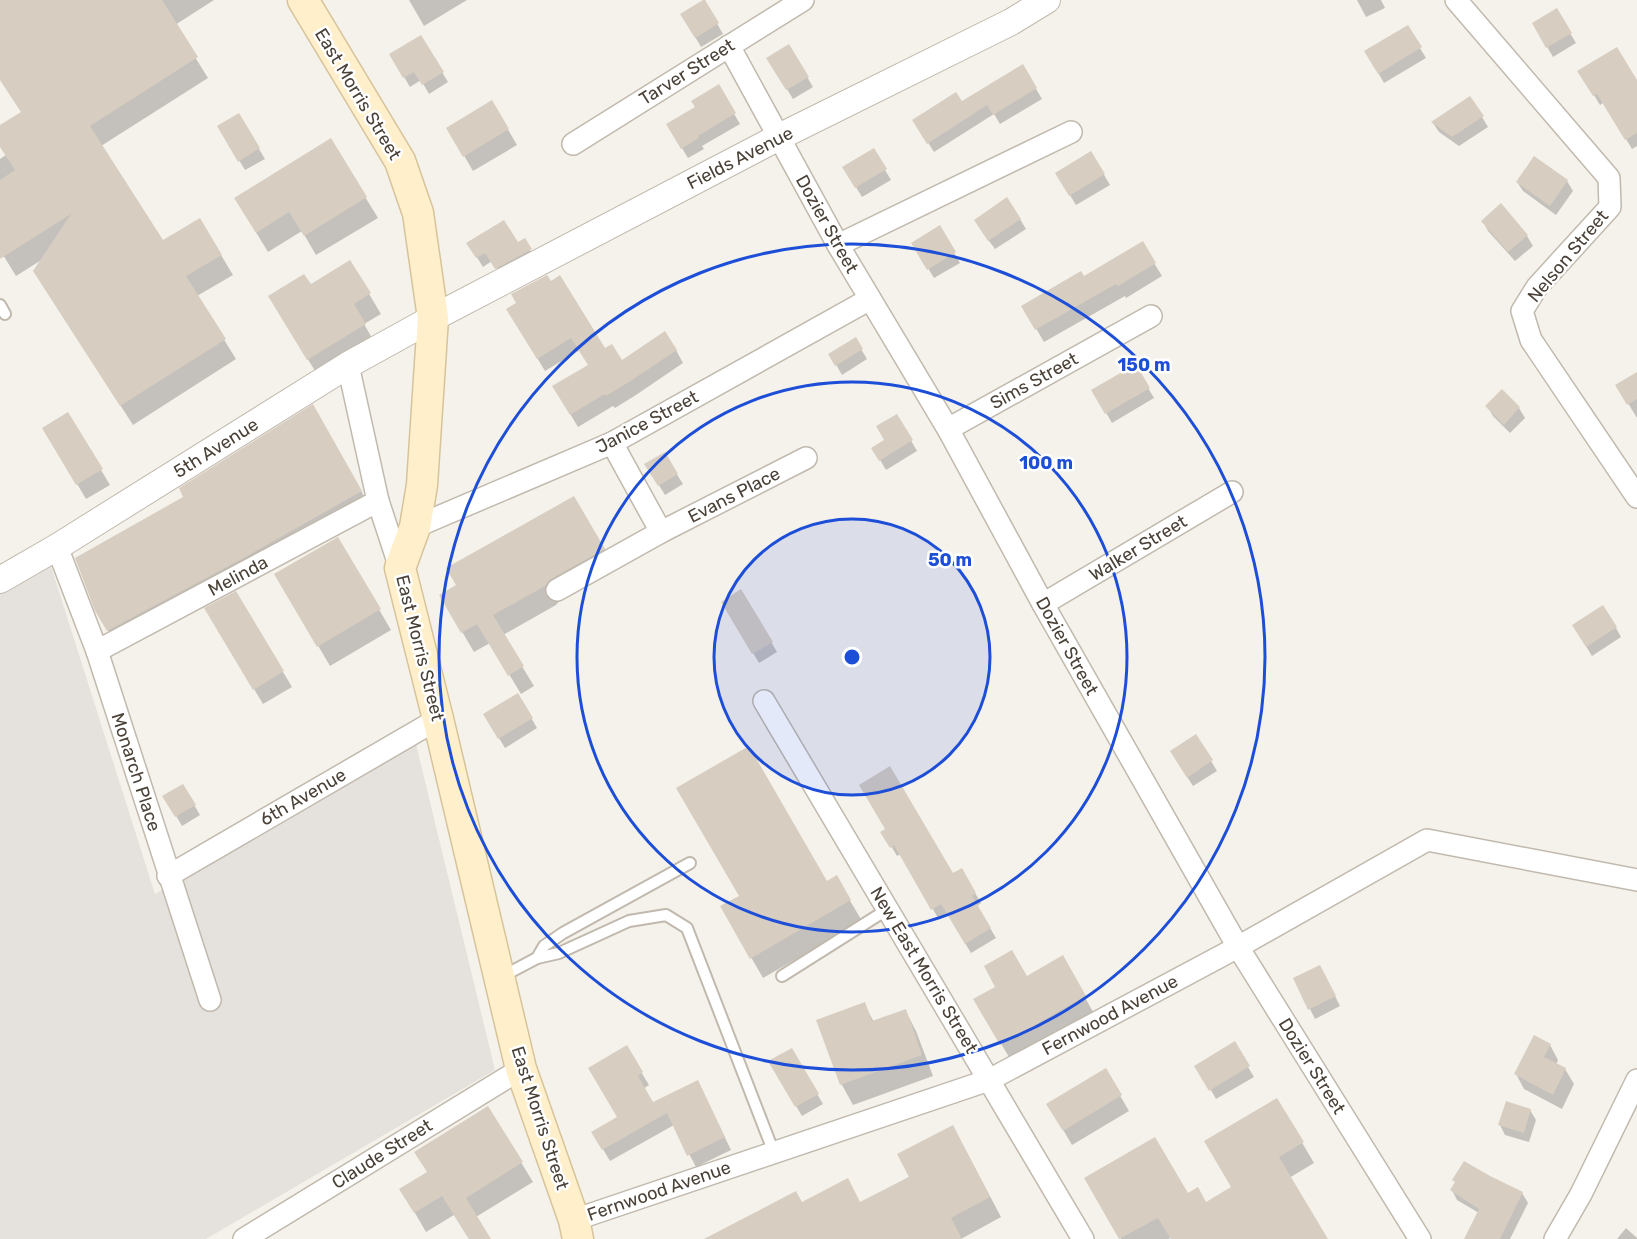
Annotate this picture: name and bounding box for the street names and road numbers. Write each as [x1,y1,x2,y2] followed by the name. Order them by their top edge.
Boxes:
[310,24,406,164] street label: East Morris Street
[635,34,739,110] street label: Tarver Street
[683,122,797,194] street label: Fields Avenue
[791,171,863,277] street label: Dozier Street
[1523,205,1613,307] street label: Nelson Street
[986,348,1082,414] street label: Sims Street
[592,386,702,458] street label: Janice Street
[170,413,262,483] street label: 5th Avenue
[684,462,784,528] street label: Evans Place
[1085,510,1191,586] street label: Walker Street
[204,551,272,601] street label: Melinda
[391,573,449,723] street label: East Morris Street
[1031,593,1103,699] street label: Dozier Street
[106,710,166,834] street label: Monarch Place
[256,764,350,830] street label: 6th Avenue
[866,883,982,1057] street label: New East Morris Street
[1038,970,1182,1060] street label: Fernwood Avenue
[1274,1014,1350,1118] street label: Dozier Street
[506,1043,574,1193] street label: East Morris Street
[328,1114,436,1194] street label: Claude Street
[584,1156,734,1226] street label: Fernwood Avenue

